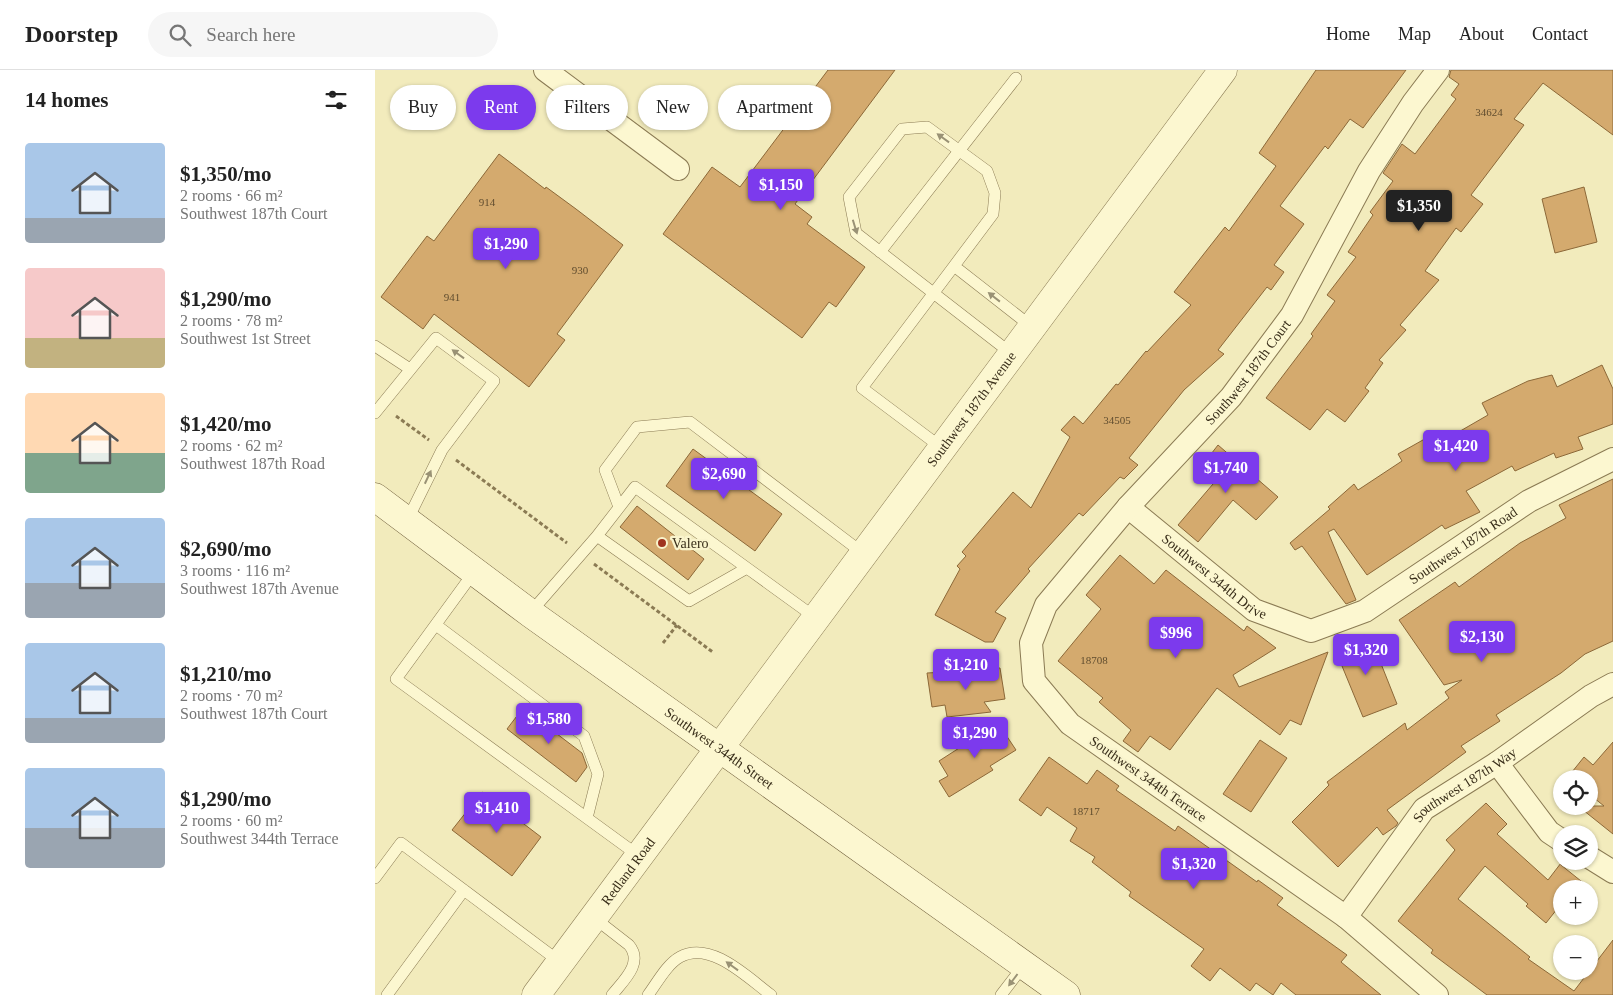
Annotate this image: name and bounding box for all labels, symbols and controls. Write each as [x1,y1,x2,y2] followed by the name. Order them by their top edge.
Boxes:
[148,12,498,57] search box
[25,21,118,47] text: Doorstep
[166,21,194,49] icon: search
[206,24,295,45] text: Search here
[1326,24,1370,44] text: Home
[1398,24,1431,44] text: Map
[1459,24,1504,44] text: About
[1532,24,1588,44] text: Contact
[390,85,456,130] chip: Buy
[466,85,536,130] chip: Rent
[546,85,628,130] chip: Filters
[638,85,708,130] chip: New
[718,85,831,130] chip: Apartment
[322,86,350,114] icon: filters
[25,88,108,112] text: 14 homes
[1475,106,1503,118] house number: 34624
[936,133,950,143] one-way arrow
[180,162,272,186] text: $1,350/mo
[65,163,125,223] icon: home
[740,168,822,211] pin: $1,150
[759,176,803,193] text: $1,150
[180,187,283,204] text: 2 rooms · 66 m²
[1378,190,1460,232] pin: $1,350
[479,196,496,208] house number: 914
[1397,197,1441,214] text: $1,350
[180,205,328,222] text: Southwest 187th Court
[852,220,860,235] one-way arrow
[465,228,547,270] pin: $1,290
[484,235,528,252] text: $1,290
[572,264,589,276] house number: 930
[180,287,272,311] text: $1,290/mo
[65,288,125,348] icon: home
[444,291,460,303] house number: 941
[988,291,1001,302] one-way arrow
[180,312,283,329] text: 2 rooms · 78 m²
[1202,317,1293,427] street label: Southwest 187th Court
[180,330,311,347] text: Southwest 1st Street
[451,349,465,359] one-way arrow
[924,349,1019,469] street label: Southwest 187th Avenue
[180,412,272,436] text: $1,420/mo
[65,413,125,473] icon: home
[1103,414,1131,426] house number: 34505
[1415,430,1497,472] pin: $1,420
[180,437,283,454] text: 2 rooms · 62 m²
[1434,437,1478,454] text: $1,420
[1185,452,1267,494] pin: $1,740
[180,455,325,472] text: Southwest 187th Road
[683,458,765,500] pin: $2,690
[1204,459,1248,476] text: $1,740
[702,465,746,482] text: $2,690
[424,470,432,484] one-way arrow
[1406,504,1520,587] street label: Southwest 187th Road
[1159,531,1269,621] street label: Southwest 344th Drive
[672,536,709,551] place label: Valero
[180,537,272,561] text: $2,690/mo
[656,537,668,549] marker: Valero
[65,538,125,598] icon: home
[180,562,290,579] text: 3 rooms · 116 m²
[180,580,339,597] text: Southwest 187th Avenue
[1146,616,1206,659] pin: $996
[1441,620,1523,663] pin: $2,130
[1160,624,1192,641] text: $996
[1460,628,1504,645] text: $2,130
[1325,634,1407,676] pin: $1,320
[1344,641,1388,658] text: $1,320
[925,648,1007,691] pin: $1,210
[1080,654,1108,666] house number: 18708
[944,656,988,673] text: $1,210
[180,662,272,686] text: $1,210/mo
[65,663,125,723] icon: home
[180,687,283,704] text: 2 rooms · 70 m²
[508,702,590,745] pin: $1,580
[662,704,777,792] street label: Southwest 344th Street
[180,705,328,722] text: Southwest 187th Court
[527,710,571,727] text: $1,580
[934,716,1016,759] pin: $1,290
[953,724,997,741] text: $1,290
[1087,733,1209,825] street label: Southwest 344th Terrace
[1409,744,1519,825] street label: Southwest 187th Way
[1553,770,1598,980] map controls
[1553,770,1598,815] button: locate
[180,787,272,811] text: $1,290/mo
[65,788,125,848] icon: home
[456,792,538,834] pin: $1,410
[475,799,519,816] text: $1,410
[1072,805,1100,817] house number: 18717
[180,812,283,829] text: 2 rooms · 60 m²
[1553,825,1598,870] button: layers
[180,830,339,847] text: Southwest 344th Terrace
[598,835,658,908] street label: Redland Road
[1153,848,1235,890] pin: $1,320
[1172,855,1216,872] text: $1,320
[1553,880,1598,925] button: +
[1553,935,1598,980] button: −
[725,961,739,971] one-way arrow
[1007,973,1018,986] one-way arrow

